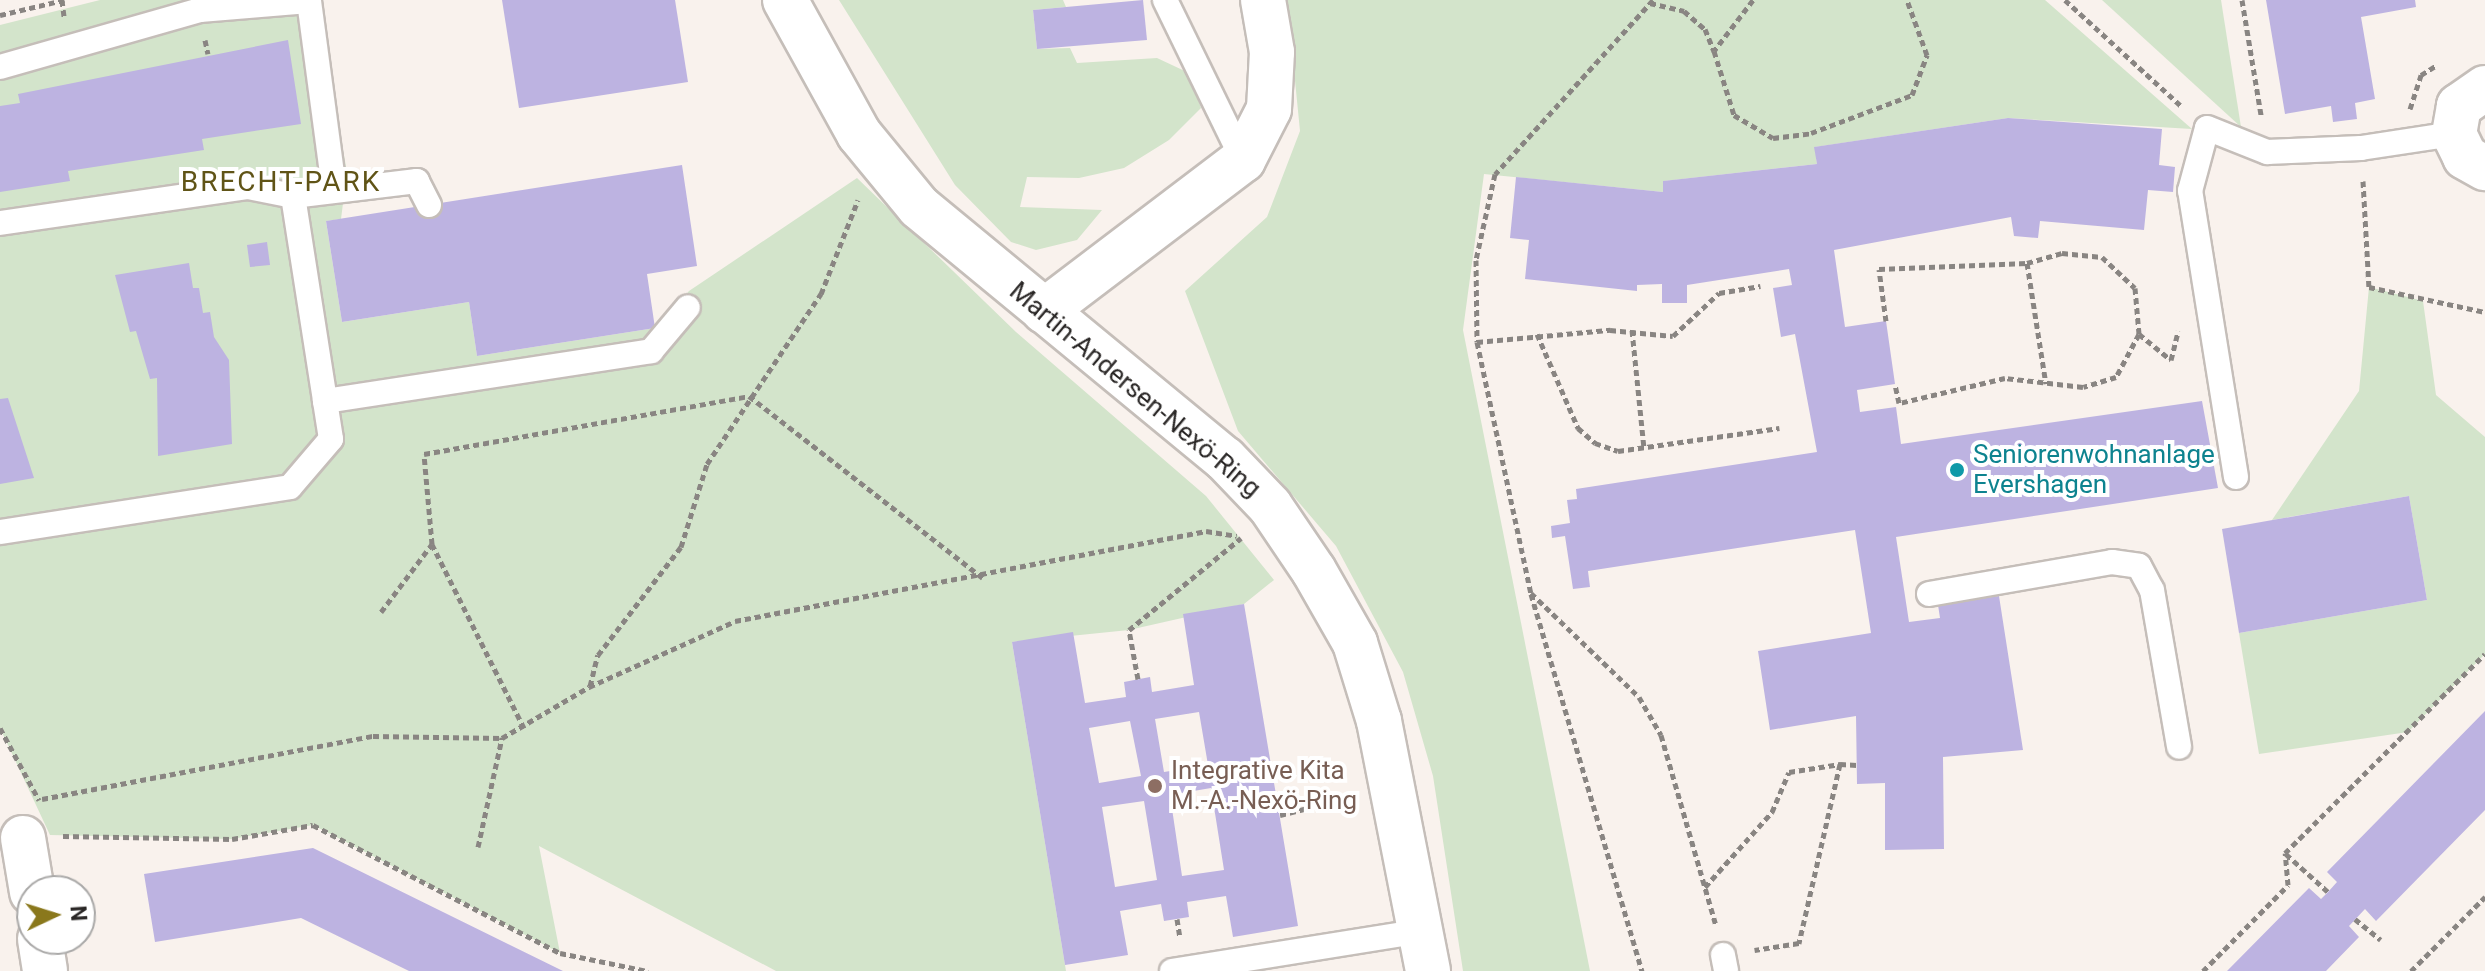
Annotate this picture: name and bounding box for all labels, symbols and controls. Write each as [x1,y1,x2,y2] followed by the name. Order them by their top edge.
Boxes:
[181,165,381,199] district label: BRECHT-PARK
[1003,276,1267,504] street label: Martin-Andersen-Nexö-Ring
[1973,439,2215,500] place label: Seniorenwohnanlage Evershagen
[1948,461,1966,479] marker: Seniorenwohnanlage Evershagen
[1171,755,1357,816] place label: Integrative Kita M.-A.-Nexö-Ring
[1146,777,1164,795] marker: Integrative Kita M.-A.-Nexö-Ring
[16,875,96,955] north arrow
[65,905,91,922] text: N

